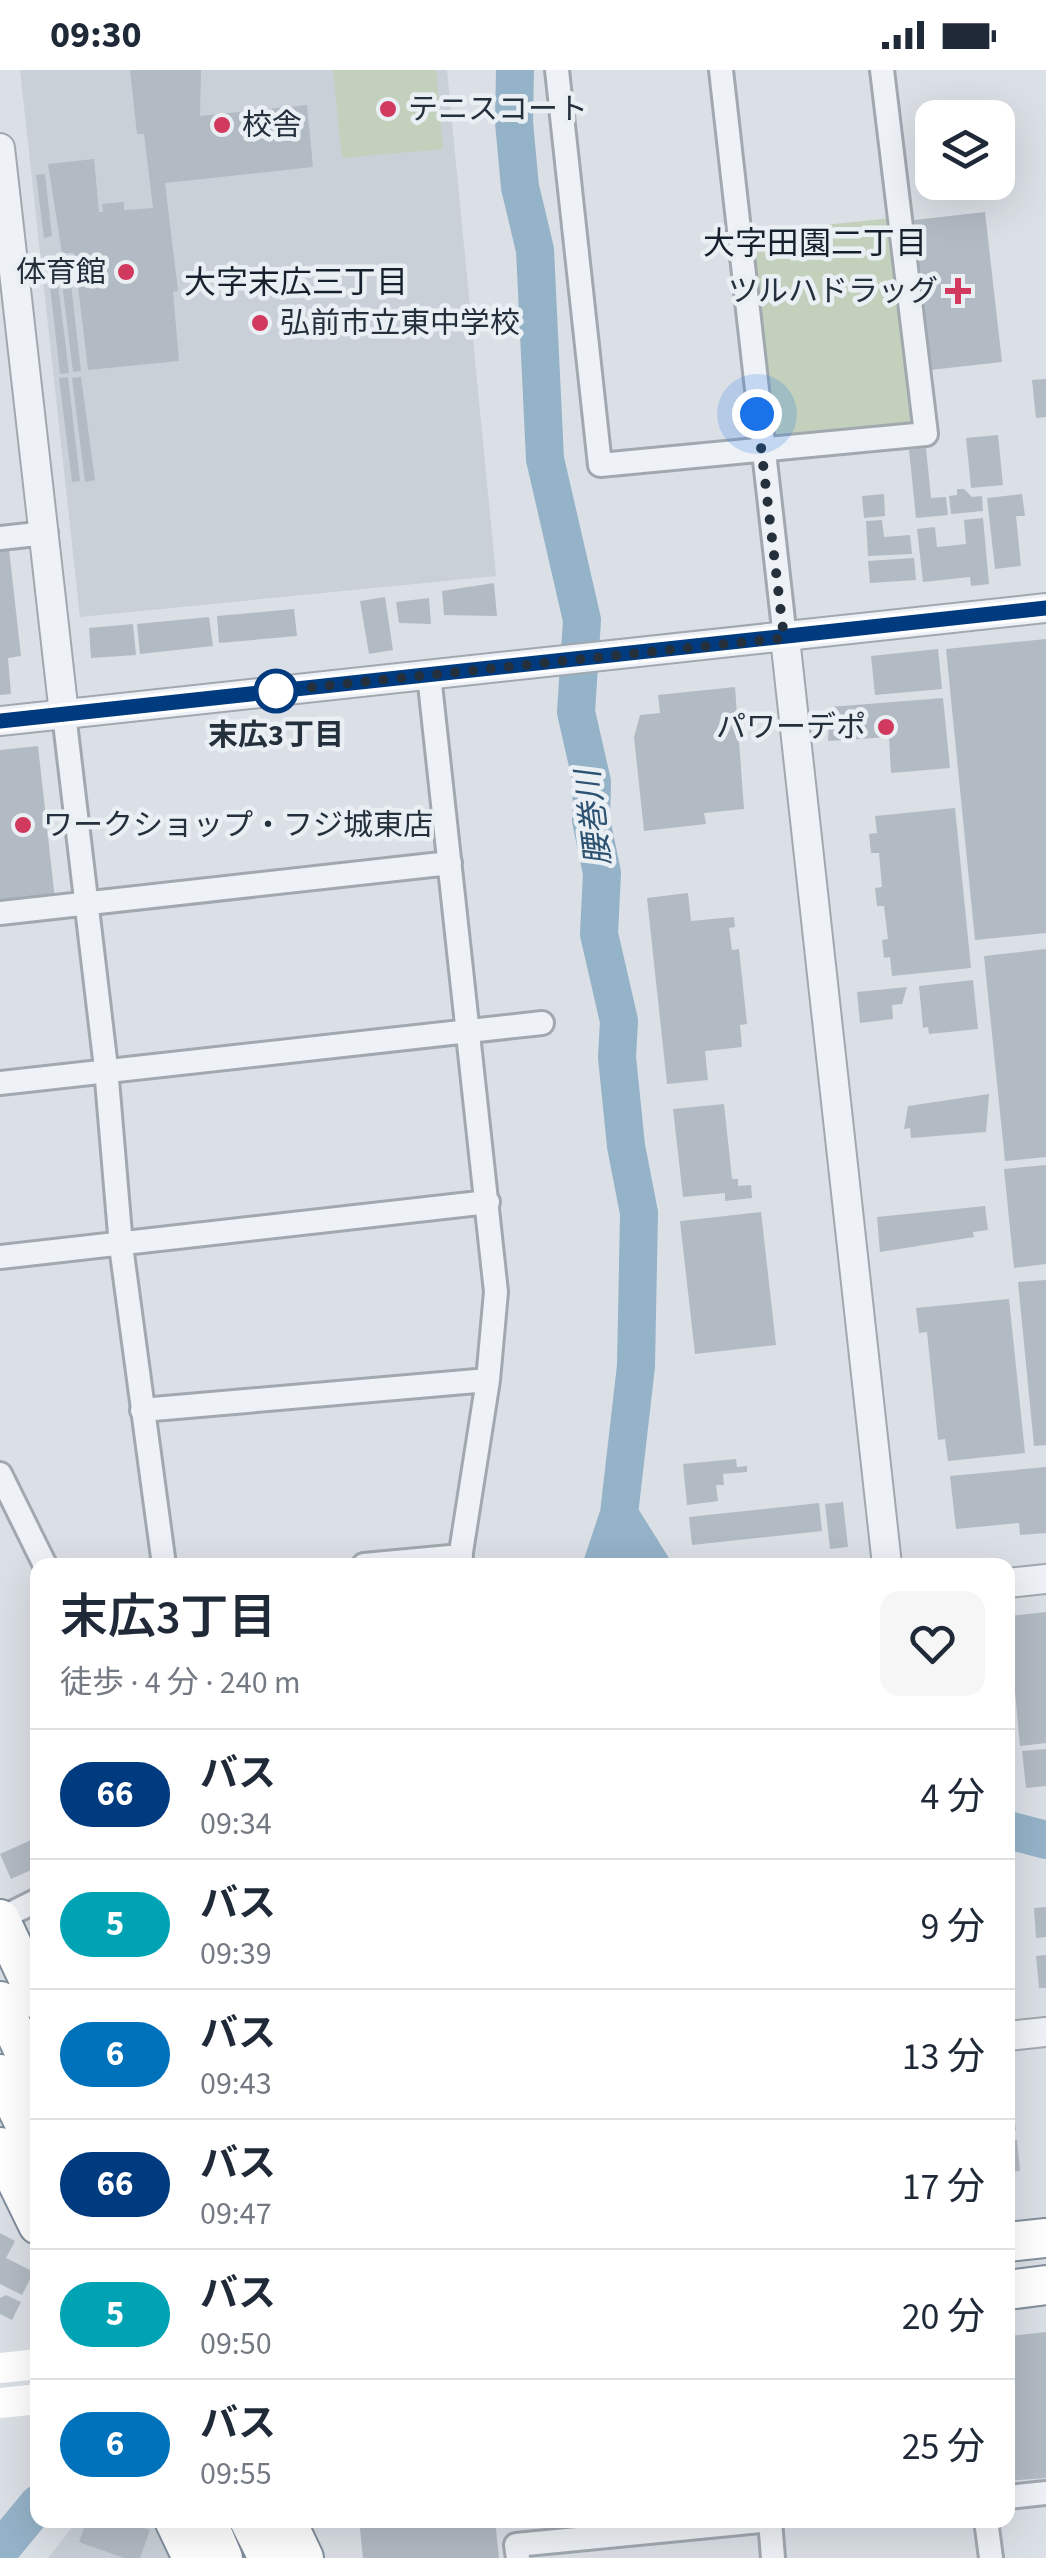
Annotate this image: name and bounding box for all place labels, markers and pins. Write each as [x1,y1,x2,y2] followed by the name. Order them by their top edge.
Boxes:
[408,88,588,131] place label: テニスコート
[377,98,399,120] marker: テニスコート
[242,104,302,147] place label: 校舎
[211,114,233,136] marker: 校舎
[16,251,106,294] place label: 体育館
[115,261,137,283] marker: 体育館
[728,270,938,313] place label: ツルハドラッグ
[947,280,969,302] marker: ツルハドラッグ
[280,302,520,345] place label: 弘前市立東中学校
[249,312,271,334] marker: 弘前市立東中学校
[255,670,297,712] marker: 末広3丁目
[716,706,866,749] place label: パワーデポ
[208,714,344,757] place label: 末広3丁目
[875,716,897,738] marker: パワーデポ
[43,804,433,847] place label: ワークショップ・フジ城東店
[12,814,34,836] marker: ワークショップ・フジ城東店

